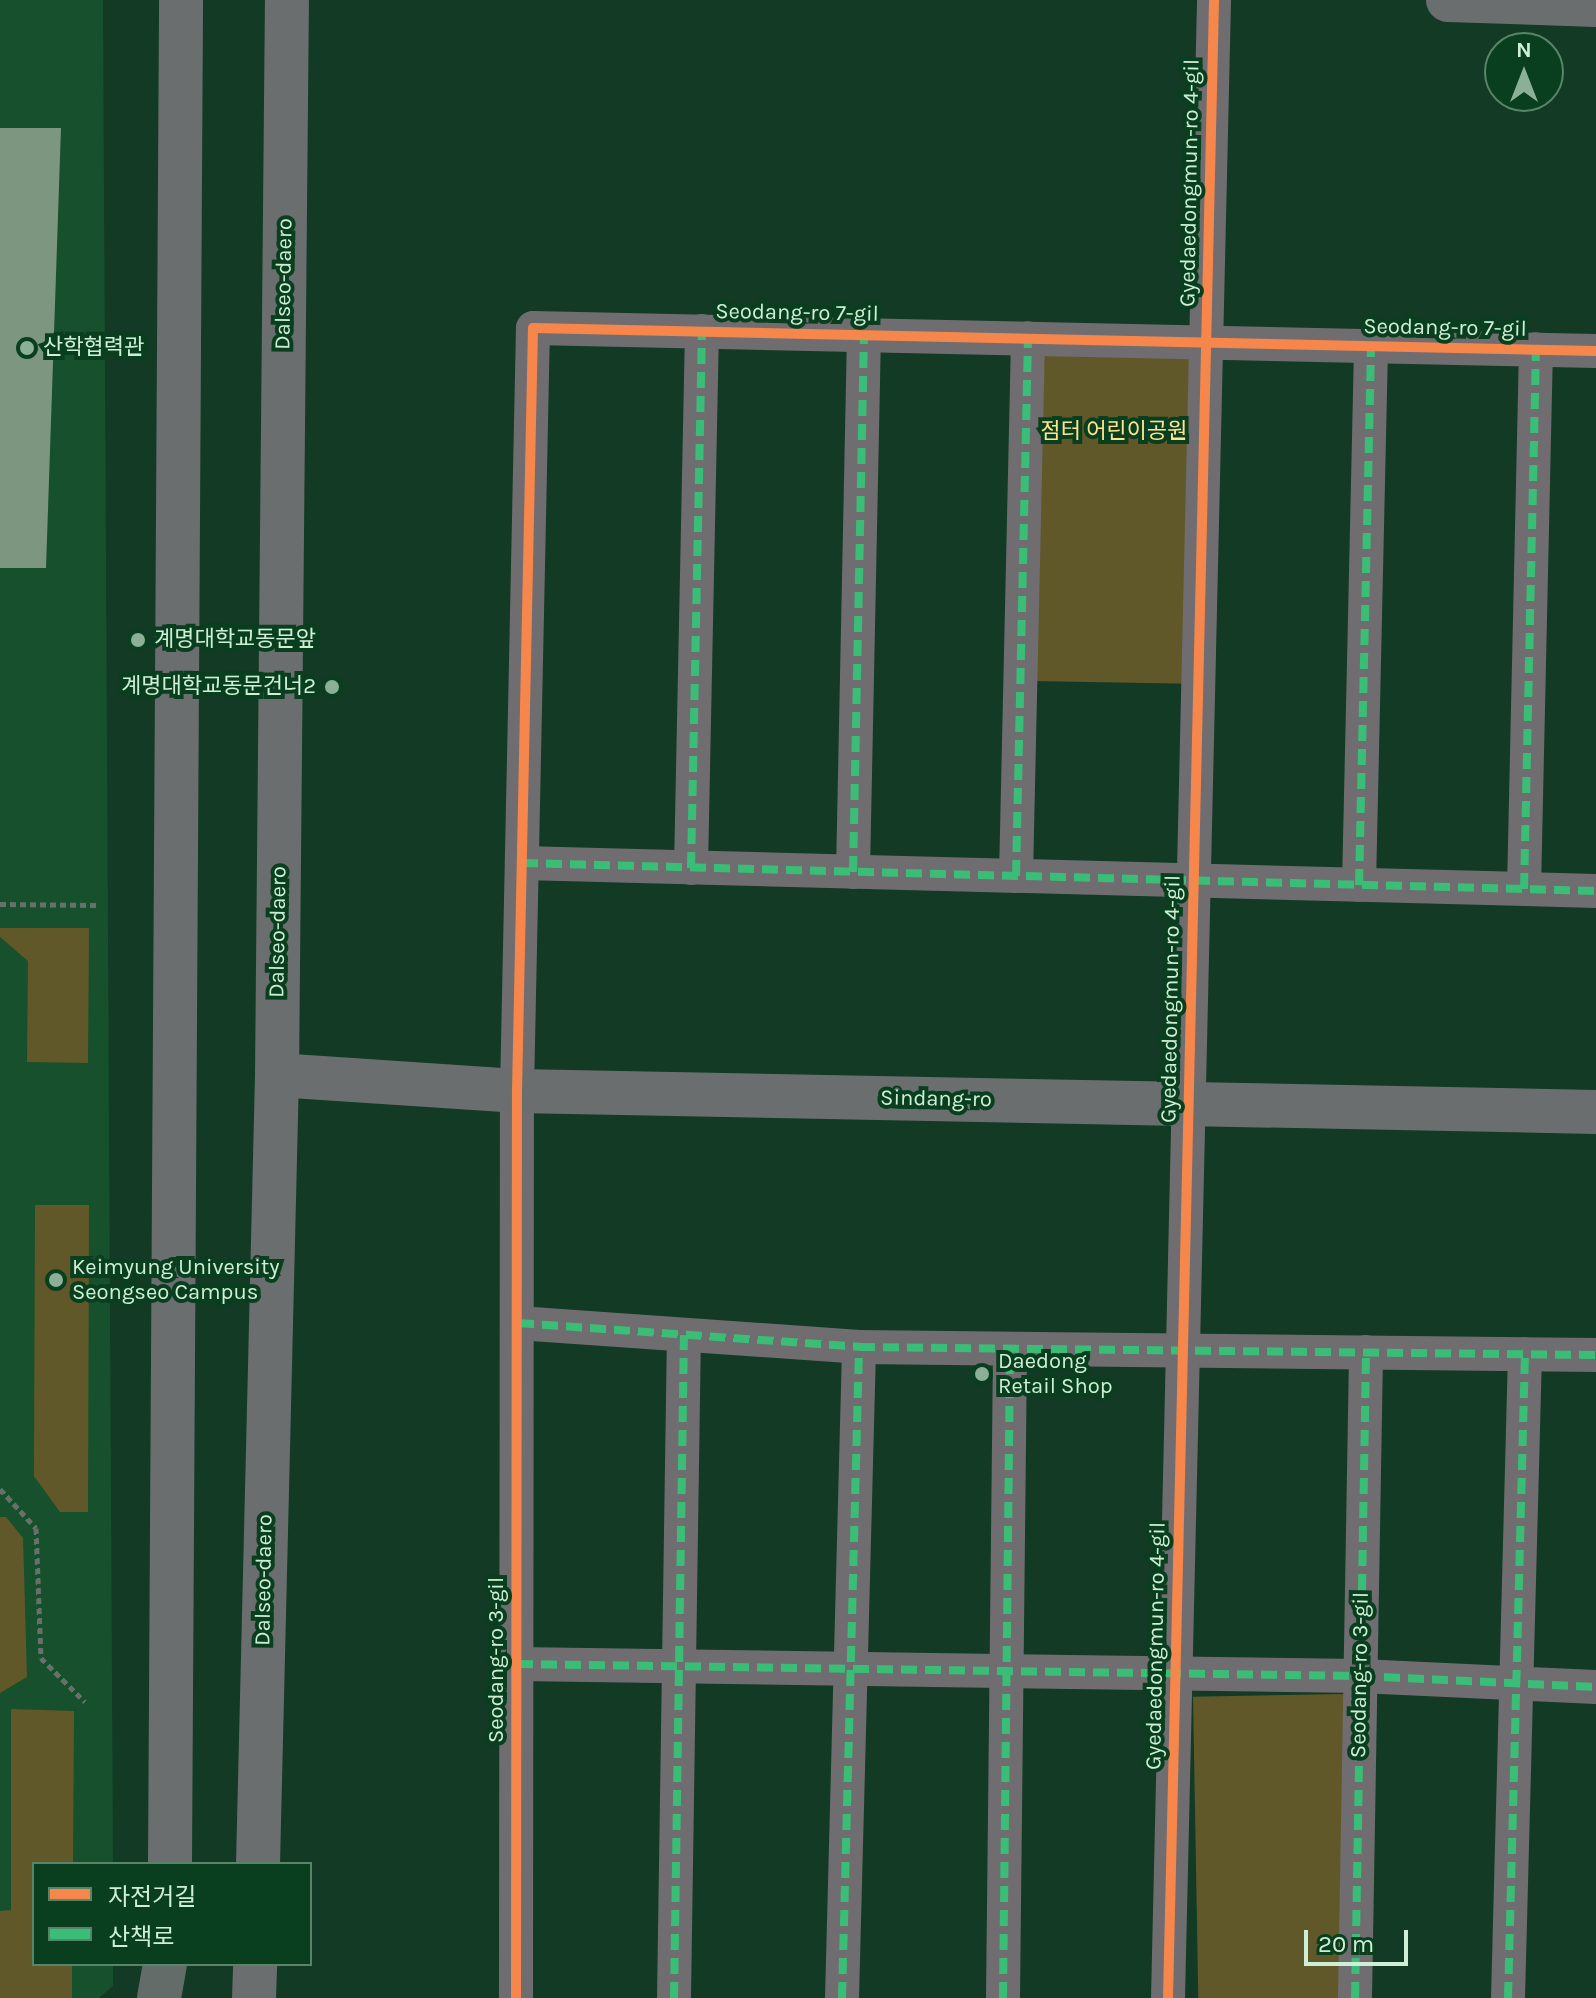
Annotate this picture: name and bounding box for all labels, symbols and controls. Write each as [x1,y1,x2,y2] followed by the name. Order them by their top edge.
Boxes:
[1484,32,1564,112] north arrow
[1516,37,1532,63] text: N
[1175,59,1205,307] street label: Gyedaedongmun-ro 4-gil
[270,218,298,350] street label: Dalseo-daero
[715,298,879,328] street label: Seodang-ro 7-gil
[1363,313,1527,343] street label: Seodang-ro 7-gil
[43,335,144,361] place label: 산학협력관
[18,339,36,357] marker: 산학협력관
[1041,419,1187,445] park label: 점터 어린이공원
[154,627,316,653] place label: 계명대학교동문앞
[129,631,147,649] marker: 계명대학교동문앞
[121,674,316,700] place label: 계명대학교동문건너2
[323,678,341,696] marker: 계명대학교동문건너2
[264,866,292,998] street label: Dalseo-daero
[1156,875,1186,1123] street label: Gyedaedongmun-ro 4-gil
[880,1085,992,1113] street label: Sindang-ro
[72,1254,279,1306] place label: Keimyung University Seongseo Campus
[47,1271,65,1289] marker: Keimyung University Seongseo Campus
[998,1348,1113,1400] place label: Daedong Retail Shop
[973,1365,991,1383] marker: Daedong Retail Shop
[250,1514,278,1646] street label: Dalseo-daero
[1141,1522,1171,1770] street label: Gyedaedongmun-ro 4-gil
[484,1577,510,1743] street label: Seodang-ro 3-gil
[1345,1592,1375,1758] street label: Seodang-ro 3-gil
[32,1862,312,1966] legend
[108,1883,196,1911] text: 자전거길
[1308,1914,1412,1964] scale bar
[108,1923,174,1951] text: 산책로
[1318,1930,1374,1958] text: 20 m

